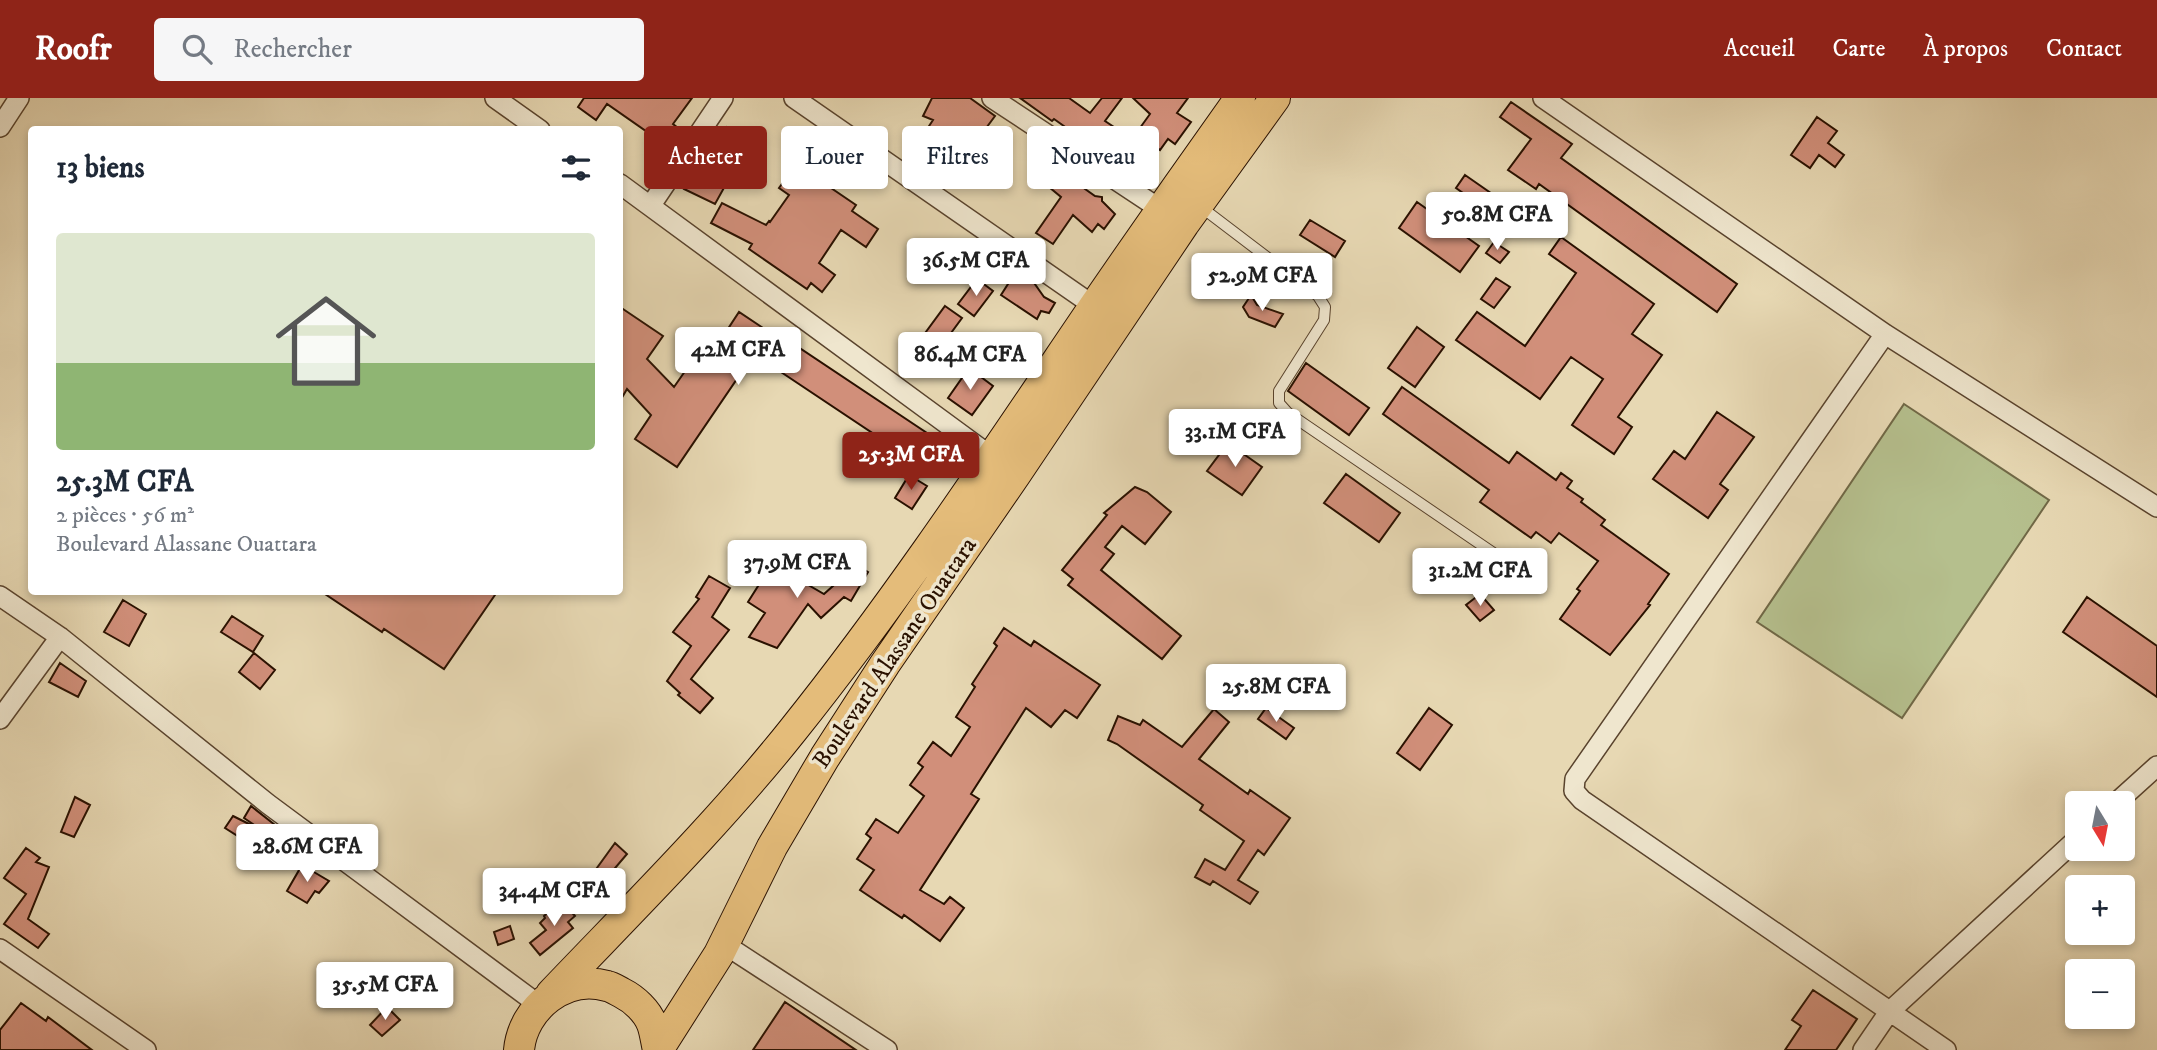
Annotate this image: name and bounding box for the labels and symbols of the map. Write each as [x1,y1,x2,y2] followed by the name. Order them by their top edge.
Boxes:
[1417,192,1577,252] pin: 50.8M CFA
[896,238,1056,298] pin: 36.5M CFA
[1182,254,1342,313] pin: 52.9M CFA
[673,328,803,387] pin: 42M CFA
[890,332,1050,392] pin: 86.4M CFA
[1155,410,1315,469] pin: 33.1M CFA
[831,432,991,492] pin: 25.3M CFA
[806,531,984,774] street label: Boulevard Alassane Ouattara
[717,540,877,600] pin: 37.9M CFA
[1400,548,1560,608] pin: 31.2M CFA
[1196,664,1356,724] pin: 25.8M CFA
[2065,791,2135,861] north arrow
[227,824,387,884] pin: 28.6M CFA
[474,868,634,928] pin: 34.4M CFA
[305,962,465,1022] pin: 35.5M CFA

